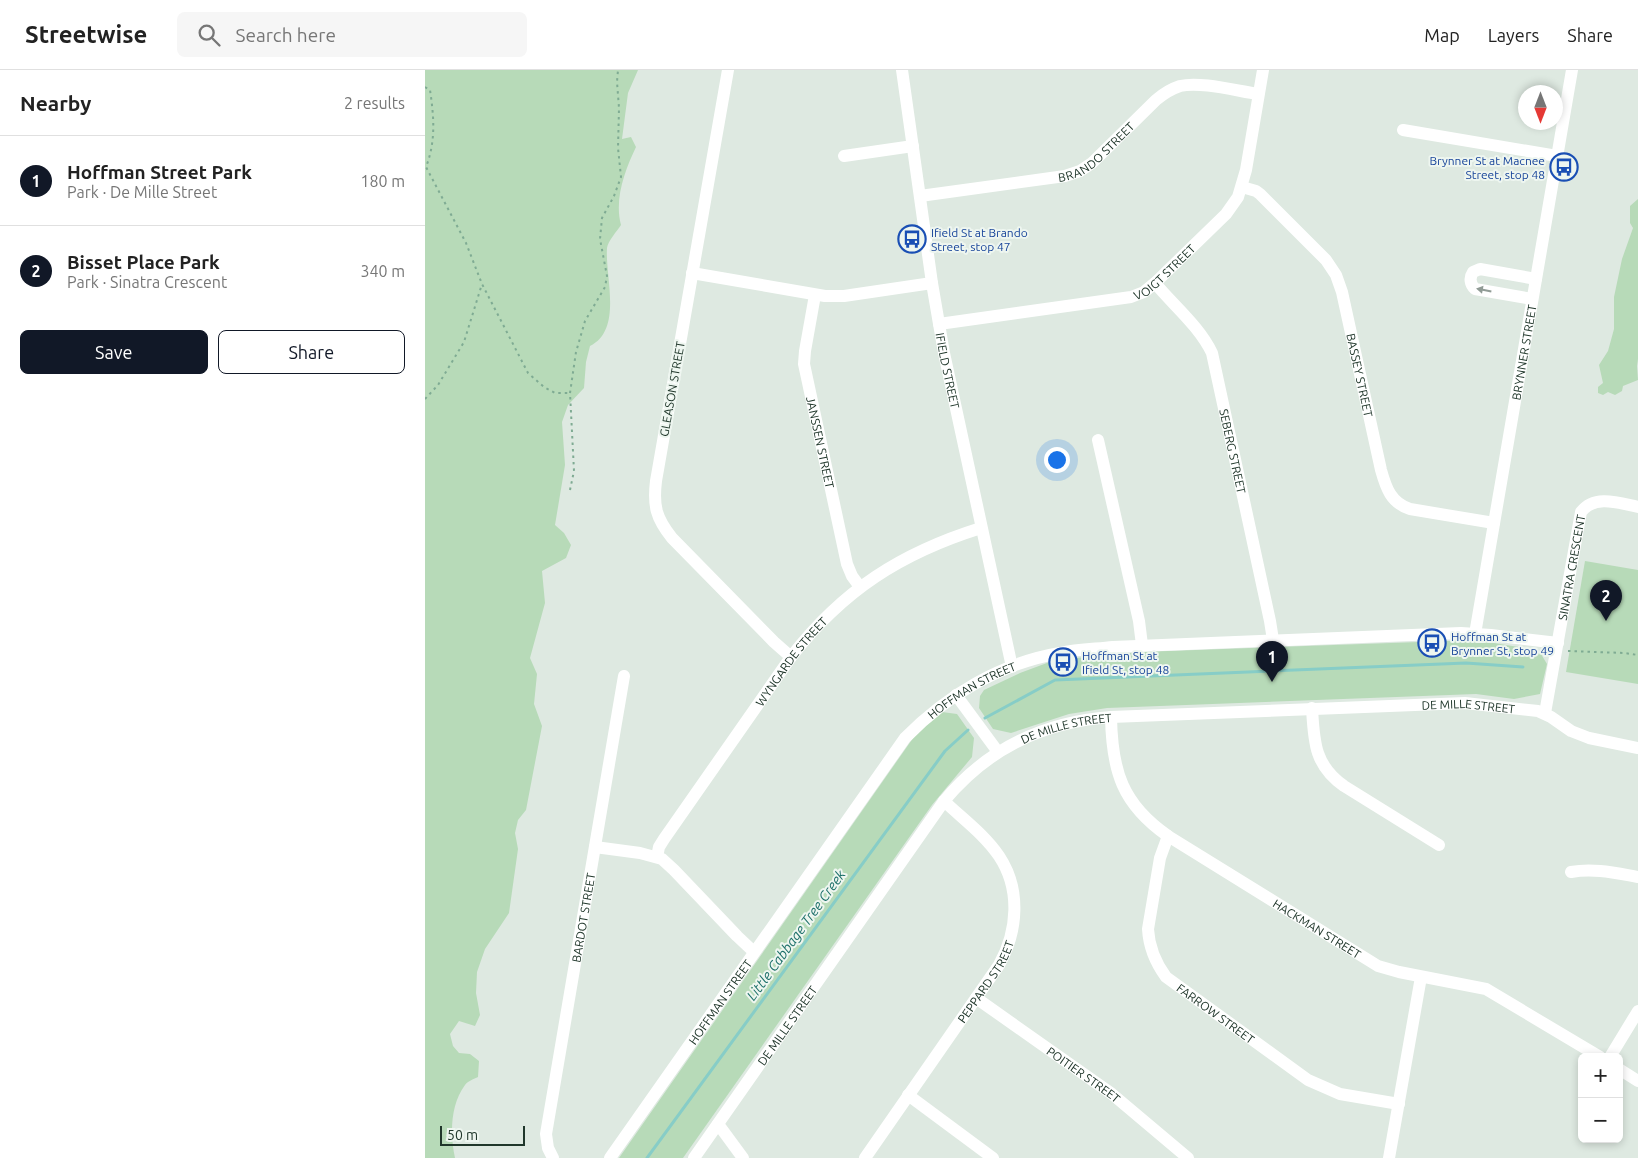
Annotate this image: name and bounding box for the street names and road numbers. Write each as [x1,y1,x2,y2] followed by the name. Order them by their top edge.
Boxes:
[1057,119,1137,183] street label: BRANDO STREET
[1132,241,1198,302] street label: VOIGT STREET
[1509,303,1538,401] street label: BRYNNER STREET
[934,331,962,410] street label: IFIELD STREET
[1345,332,1376,418] street label: BASSEY STREET
[657,340,687,438] street label: GLEASON STREET
[805,395,837,490] street label: JANSSEN STREET
[1218,408,1249,495] street label: SEBERG STREET
[1555,513,1587,621] street label: SINATRA CRESCENT
[753,614,829,708] street label: WYNGARDE STREET
[925,659,1018,721] street label: HOFFMAN STREET
[1421,696,1516,715] street label: DE MILLE STREET
[1018,710,1112,746] street label: DE MILLE STREET
[569,871,597,963] street label: BARDOT STREET
[1271,896,1364,961] street label: HACKMAN STREET
[955,938,1016,1025] street label: PEPPARD STREET
[686,957,754,1047] street label: HOFFMAN STREET
[1175,981,1257,1046] street label: FARROW STREET
[755,983,819,1067] street label: DE MILLE STREET
[1045,1044,1123,1105] street label: POITIER STREET

